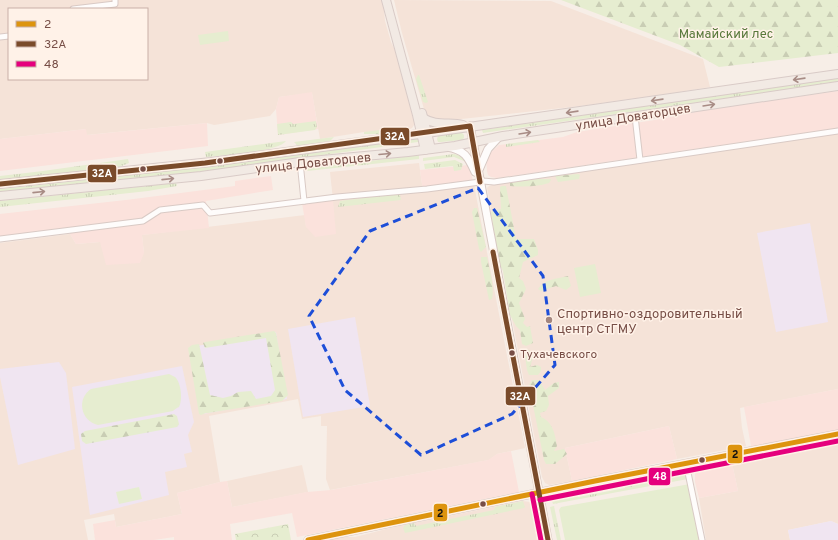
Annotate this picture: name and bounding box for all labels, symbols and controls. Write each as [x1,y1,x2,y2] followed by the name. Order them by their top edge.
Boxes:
[8,8,148,80] legend
[44,17,51,33] text: 2
[679,27,773,43] park label: Мамайский лес
[44,37,66,53] text: 32A
[44,57,59,73] text: 48
[793,75,806,83] one-way arrow
[651,96,664,104] one-way arrow
[575,101,692,135] street label: улица Доваторцев
[702,101,715,109] one-way arrow
[566,108,579,116] one-way arrow
[380,127,410,146] line badge: 32A
[518,129,531,137] one-way arrow
[385,130,406,144] text: 32A
[255,150,372,178] street label: улица Доваторцев
[378,151,391,158] one-way arrow
[215,156,225,166] unlabelled marker
[87,164,117,183] line badge: 32A
[138,164,148,174] unlabelled marker
[92,167,113,181] text: 32A
[161,176,174,183] one-way arrow
[32,189,45,196] one-way arrow
[557,307,743,338] place label: Спортивно-оздоровительный центр СтГМУ
[544,315,554,325] marker: Спортивно-оздоровительный центр СтГМУ
[520,347,597,363] place label: Тухачевского
[507,348,517,358] marker: Тухачевского
[505,386,536,406] line badge: 32A
[510,390,531,404] text: 32A
[727,444,743,464] line badge: 2
[732,448,738,462] text: 2
[697,455,707,465] unlabelled marker
[648,467,671,486] line badge: 48
[653,470,667,484] text: 48
[478,499,488,509] unlabelled marker
[433,503,448,522] line badge: 2
[437,507,443,521] text: 2

